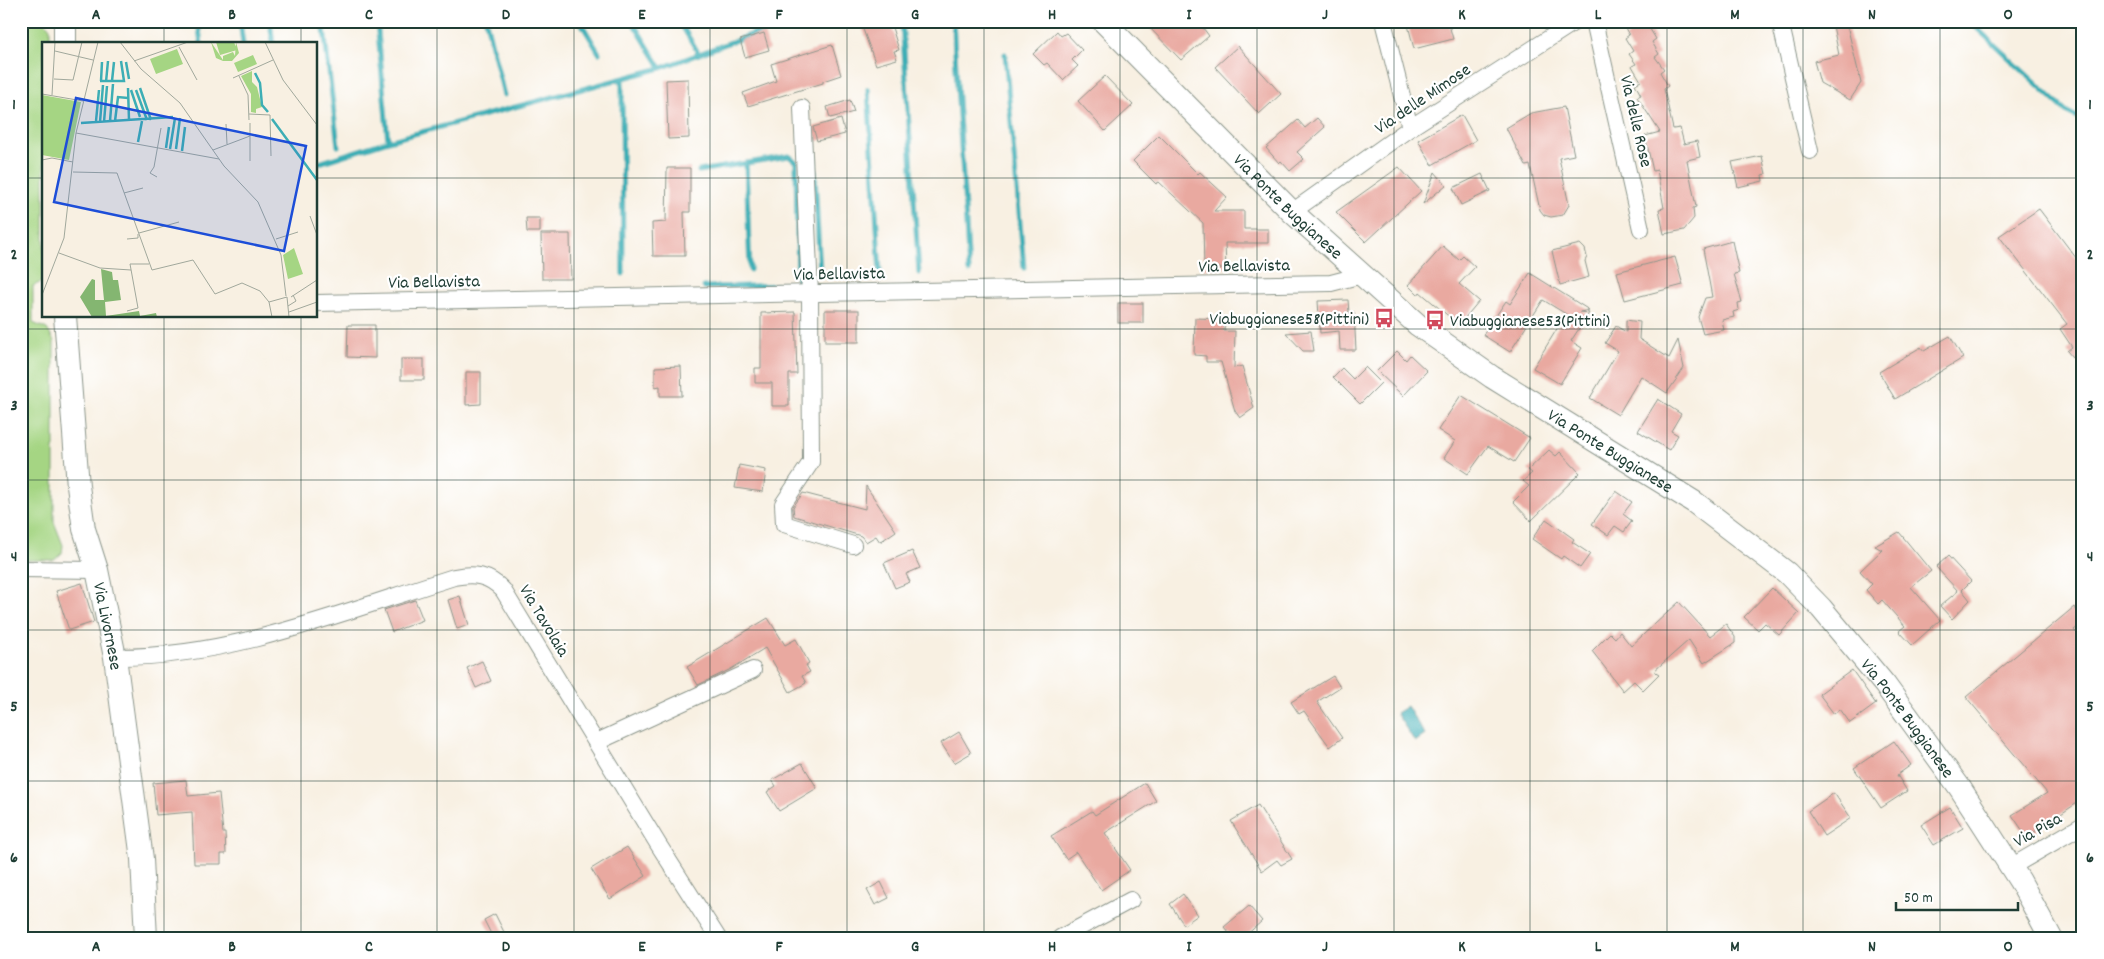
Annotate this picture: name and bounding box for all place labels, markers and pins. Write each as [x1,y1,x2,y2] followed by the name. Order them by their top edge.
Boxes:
[1373,307,1395,329] bus stop icon: Viabuggianese58(Pittini)
[1210,308,1369,333] place label: Viabuggianese58(Pittini)
[1424,309,1446,331] bus stop icon: Viabuggianese53(Pittini)
[1450,310,1610,335] place label: Viabuggianese53(Pittini)

